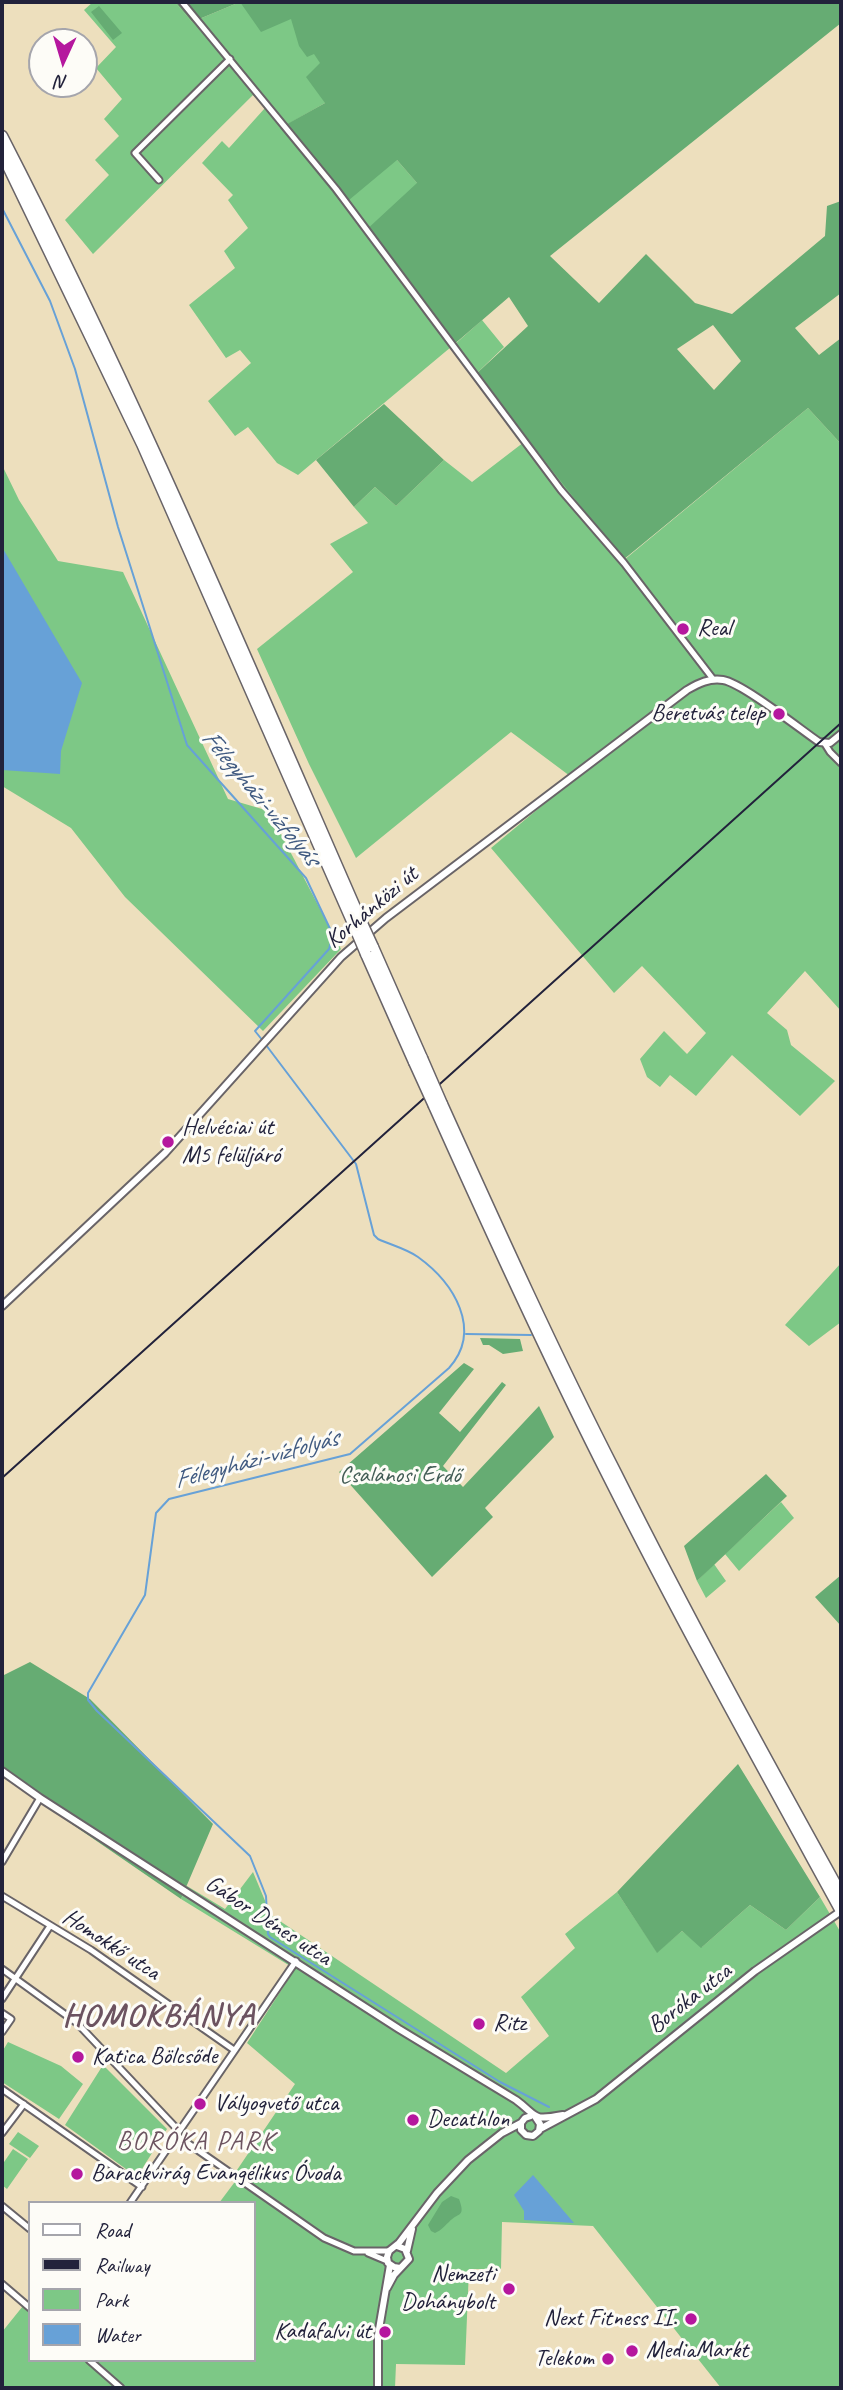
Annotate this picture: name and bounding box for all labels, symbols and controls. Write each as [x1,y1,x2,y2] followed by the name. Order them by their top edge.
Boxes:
[28,28,98,98] north arrow
[55,70,68,94] text: N
[697,615,731,643] place label: Real
[675,621,691,637] marker: Real
[651,700,765,728] place label: Beretvás telep
[771,706,787,722] marker: Beretvás telep
[194,724,326,872] water label: Félegyházi-vízfolyás
[320,861,424,955] street label: Korhánközi út
[182,1114,280,1170] place label: Helvéciai út M5 felüljáró
[160,1134,176,1150] marker: Helvéciai út M5 felüljáró
[171,1423,341,1497] water label: Félegyházi-vízfolyás
[339,1462,461,1490] park label: Csalánosi Erdő
[199,1870,337,1972] street label: Gábor Dénes utca
[57,1903,165,1987] street label: Homokkő utca
[643,1957,737,2041] street label: Boróka utca
[64,1998,254,2036] district label: HOMOKBÁNYA
[493,2010,526,2038] place label: Ritz
[471,2016,487,2032] marker: Ritz
[92,2043,217,2071] place label: Katica Bölcsőde
[70,2049,86,2065] marker: Katica Bölcsőde
[214,2090,338,2118] place label: Vályogvető utca
[192,2096,208,2112] marker: Vályogvető utca
[427,2106,509,2134] place label: Decathlon
[405,2112,421,2128] marker: Decathlon
[119,2126,273,2158] district label: BORÓKA PARK
[91,2160,341,2188] place label: Barackvirág Evangélikus Óvoda
[69,2166,85,2182] marker: Barackvirág Evangélikus Óvoda
[28,2201,256,2362] legend
[95,2217,130,2243] text: Road
[95,2252,149,2278] text: Railway
[401,2261,495,2317] place label: Nemzeti Dohánybolt
[501,2281,517,2297] marker: Nemzeti Dohánybolt
[95,2287,128,2313] text: Park
[544,2305,677,2333] place label: Next Fitness II.
[683,2311,699,2327] marker: Next Fitness II.
[274,2318,371,2346] place label: Kadafalvi út
[95,2322,141,2348] text: Water
[377,2324,393,2340] marker: Kadafalvi út
[646,2337,748,2365] place label: MediaMarkt
[624,2343,640,2359] marker: MediaMarkt
[535,2345,594,2373] place label: Telekom
[600,2351,616,2367] marker: Telekom

